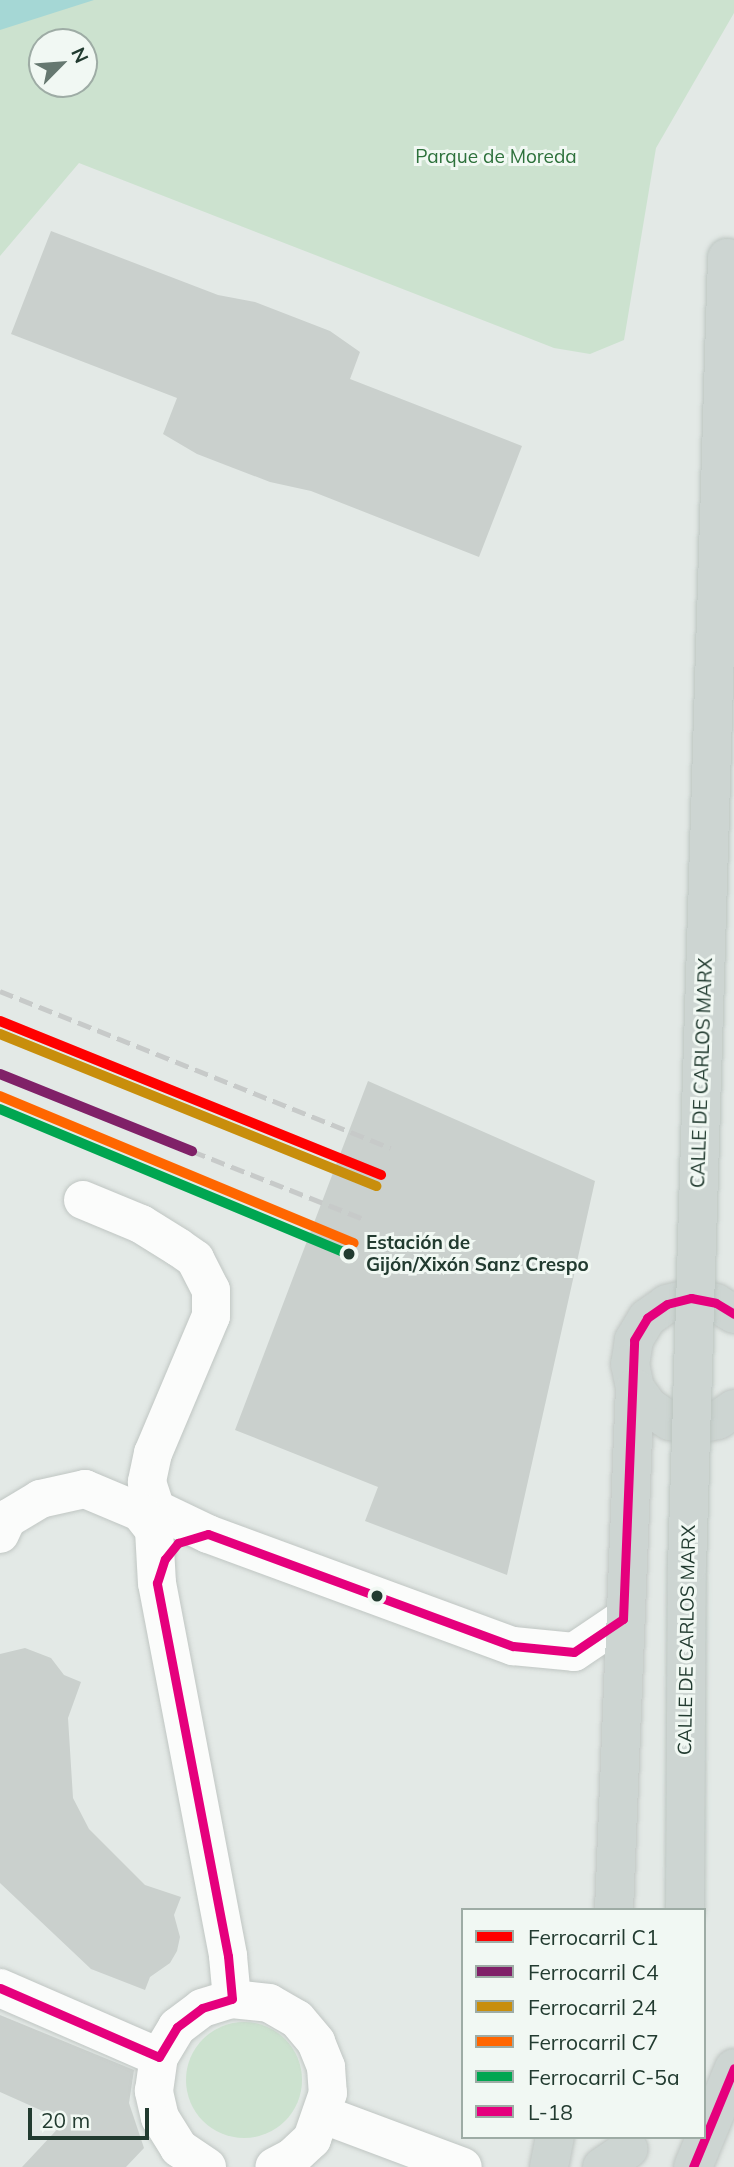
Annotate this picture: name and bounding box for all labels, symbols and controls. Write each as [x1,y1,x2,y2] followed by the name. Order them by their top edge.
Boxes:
[28,28,98,98] north arrow
[66,43,94,67] text: N
[415,146,577,168] park label: Parque de Moreda
[687,958,717,1188] street label: CALLE DE CARLOS MARX
[366,1232,589,1276] place label: Estación de Gijón/Xixón Sanz Crespo
[338,1243,360,1265] marker: Estación de Gijón/Xixón Sanz Crespo
[674,1525,700,1755] street label: CALLE DE CARLOS MARX
[370,1589,384,1603] unlabelled marker
[461,1908,706,2139] legend
[528,1924,659,1950] text: Ferrocarril C1
[528,1959,659,1985] text: Ferrocarril C4
[528,1994,657,2020] text: Ferrocarril 24
[528,2029,659,2055] text: Ferrocarril C7
[528,2064,680,2090] text: Ferrocarril C-5a
[32,2094,152,2138] scale bar
[528,2099,573,2125] text: L-18
[41,2107,90,2133] text: 20 m

